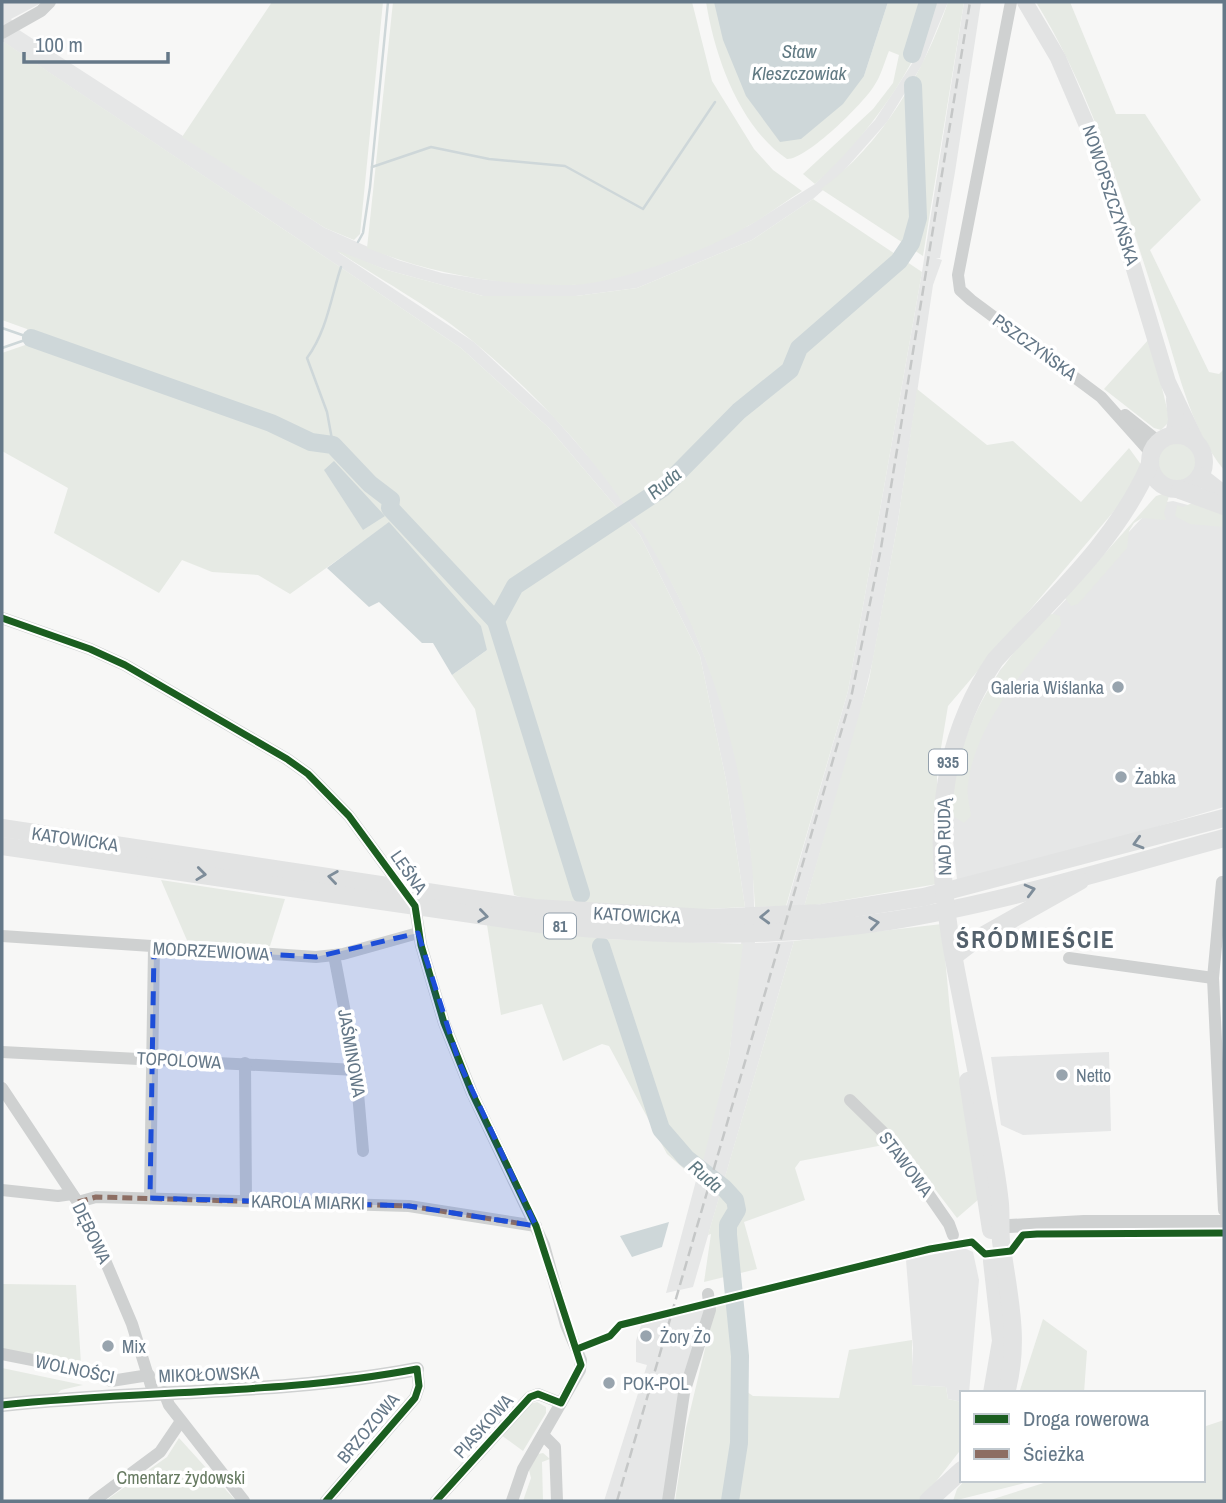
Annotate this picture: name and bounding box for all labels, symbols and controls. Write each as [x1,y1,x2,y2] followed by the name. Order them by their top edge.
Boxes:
[24,21,168,65] scale bar
[35,30,83,59] text: 100 m
[752,38,847,86] water label: Staw Kleszczowiak
[1077,122,1145,268] street label: NOWOPSZCZYŃSKA
[988,308,1082,386] street label: PSZCZYŃSKA
[641,461,687,505] water label: Ruda
[991,675,1104,700] place label: Galeria Wiślanka
[1110,679,1126,695] marker: Galeria Wiślanka
[929,750,967,775] road number: 935
[1135,765,1176,790] place label: Żabka
[1113,769,1129,785] marker: Żabka
[931,797,957,876] street label: NAD RUDĄ
[30,821,120,857] street label: KATOWICKA
[1132,834,1144,849] one-way arrow
[385,845,433,899] street label: LEŚNA
[196,866,207,881] one-way arrow
[327,870,339,885] one-way arrow
[1024,884,1036,898] one-way arrow
[593,900,681,930] street label: KATOWICKA
[477,909,489,924] one-way arrow
[759,910,770,925] one-way arrow
[544,914,576,938] road number: 81
[868,915,879,930] one-way arrow
[956,923,1116,955] district label: ŚRÓDMIEŚCIE
[152,935,270,967] street label: MODRZEWIOWA
[332,1007,372,1099] street label: JAŚMINOWA
[136,1045,222,1075] street label: TOPOLOWA
[1076,1063,1111,1088] place label: Netto
[1054,1067,1070,1083] marker: Netto
[873,1126,939,1202] street label: STAWOWA
[683,1154,729,1198] water label: Ruda
[251,1189,365,1215] street label: KAROLA MIARKI
[67,1198,118,1268] street label: DĘBOWA
[660,1324,711,1349] place label: Żory Żo
[638,1328,654,1344] marker: Żory Żo
[122,1334,146,1359] place label: Mix
[100,1338,116,1354] marker: Mix
[33,1348,117,1390] street label: WOLNOŚCI
[158,1360,260,1388] street label: MIKOŁOWSKA
[623,1371,689,1396] place label: POK-POL
[601,1375,617,1391] marker: POK-POL
[331,1387,405,1468] street label: BRZOZOWA
[448,1388,519,1463] street label: PIASKOWA
[960,1391,1205,1482] legend
[1023,1404,1150,1433] text: Droga rowerowa
[1023,1439,1085,1468] text: Ścieżka
[117,1465,245,1490] park label: Cmentarz żydowski

